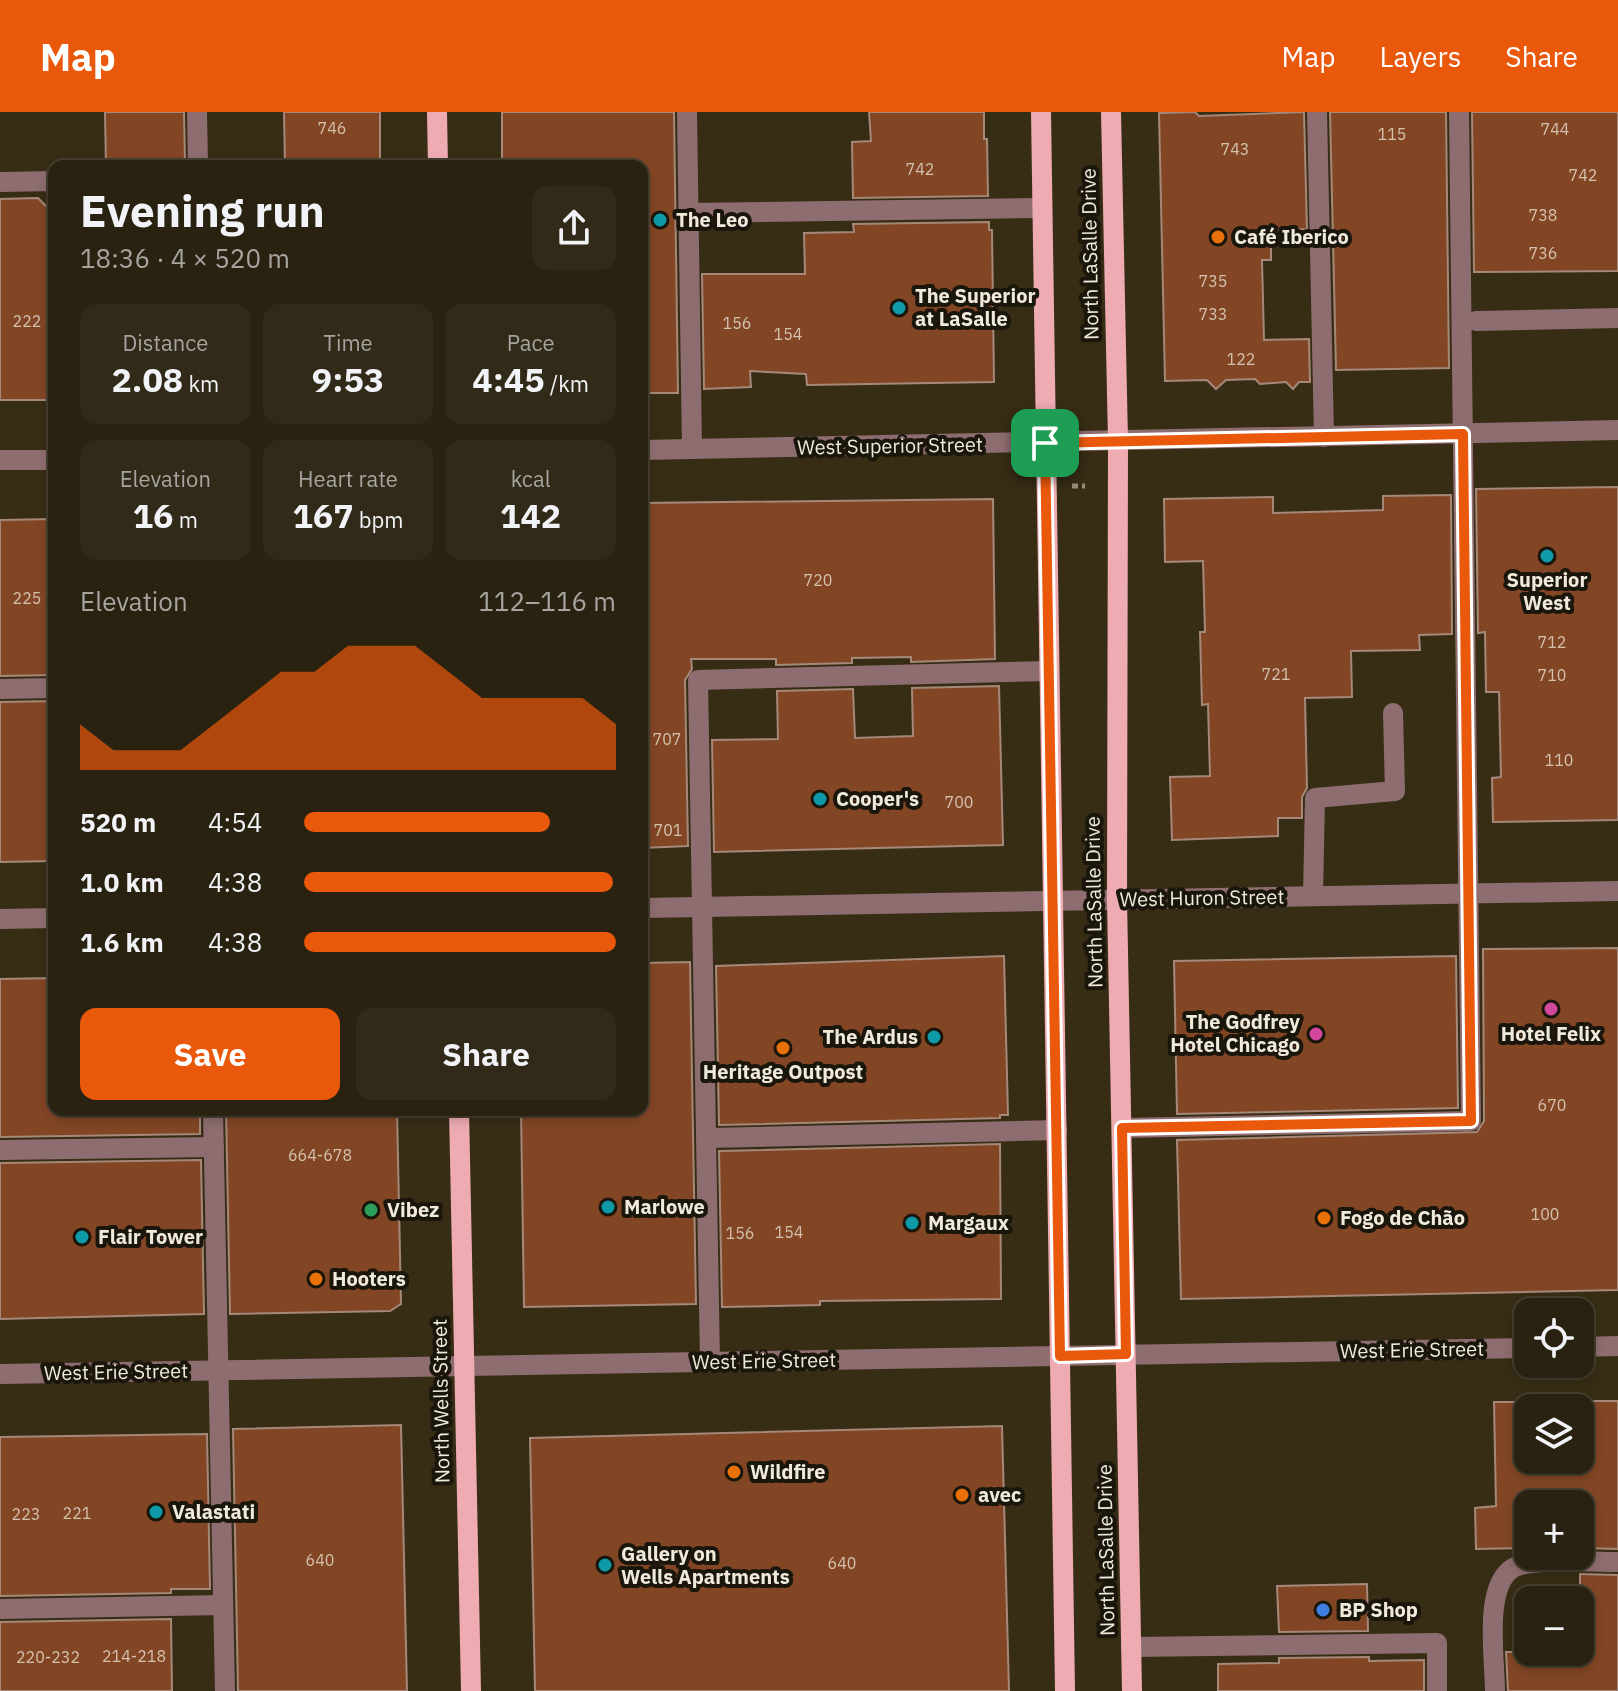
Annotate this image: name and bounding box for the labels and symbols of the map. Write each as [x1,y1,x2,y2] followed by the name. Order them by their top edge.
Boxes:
[318,118,346,138] house number: 746
[1541,119,1569,139] house number: 744
[1378,124,1406,144] house number: 115
[1221,139,1249,159] house number: 743
[906,159,934,179] house number: 742
[1569,165,1597,185] house number: 742
[1075,168,1104,340] street label: North LaSalle Drive
[1529,205,1557,225] house number: 738
[676,206,748,233] place label: The Leo
[651,211,669,229] marker: The Leo
[1234,223,1349,250] place label: Café Iberico
[1209,228,1227,246] marker: Café Iberico
[1529,243,1557,263] house number: 736
[1199,271,1227,291] house number: 735
[915,282,1036,332] place label: The Superior at LaSalle
[890,299,908,317] marker: The Superior at LaSalle
[1199,304,1227,324] house number: 733
[13,311,41,331] house number: 222
[723,313,751,333] house number: 156
[774,324,802,344] house number: 154
[1227,349,1255,369] house number: 122
[1011,409,1079,477] pin
[797,430,983,461] street label: West Superior Street
[1538,547,1556,565] marker: Superior West
[1507,566,1587,616] place label: Superior West
[804,570,832,590] house number: 720
[13,588,41,608] house number: 225
[1538,632,1566,652] house number: 712
[1262,664,1290,684] house number: 721
[1538,665,1566,685] house number: 710
[653,729,681,749] house number: 707
[1545,750,1573,770] house number: 110
[836,785,919,812] place label: Cooper's
[811,790,829,808] marker: Cooper's
[945,792,973,812] house number: 700
[1079,816,1108,988] street label: North LaSalle Drive
[654,820,682,840] house number: 701
[1119,883,1285,912] street label: West Huron Street
[1542,1000,1560,1018] marker: Hotel Felix
[1170,1008,1300,1058] place label: The Godfrey Hotel Chicago
[1501,1020,1601,1047] place label: Hotel Felix
[823,1023,918,1050] place label: The Ardus
[1307,1025,1325,1043] marker: The Godfrey Hotel Chicago
[925,1028,943,1046] marker: The Ardus
[774,1039,792,1057] marker: Heritage Outpost
[703,1058,863,1085] place label: Heritage Outpost
[1538,1095,1566,1115] house number: 670
[288,1145,352,1165] house number: 664-678
[624,1193,705,1220] place label: Marlowe
[387,1196,439,1223] place label: Vibez
[599,1198,617,1216] marker: Marlowe
[362,1201,380,1219] marker: Vibez
[1340,1204,1465,1231] place label: Fogo de Chão
[1531,1204,1559,1224] house number: 100
[928,1209,1009,1236] place label: Margaux
[1315,1209,1333,1227] marker: Fogo de Chão
[903,1214,921,1232] marker: Margaux
[775,1222,803,1242] house number: 154
[98,1223,203,1250] place label: Flair Tower
[726,1223,754,1243] house number: 156
[73,1228,91,1246] marker: Flair Tower
[332,1265,406,1292] place label: Hooters
[307,1270,325,1288] marker: Hooters
[426,1319,455,1483] street label: North Wells Street
[1340,1335,1484,1364] street label: West Erie Street
[692,1346,836,1375] street label: West Erie Street
[44,1357,188,1386] street label: West Erie Street
[750,1458,826,1485] place label: Wildfire
[725,1463,743,1481] marker: Wildfire
[1091,1464,1120,1636] street label: North LaSalle Drive
[978,1481,1021,1508] place label: avec
[953,1486,971,1504] marker: avec
[172,1498,255,1525] place label: Valastati
[63,1503,91,1523] house number: 221
[147,1503,165,1521] marker: Valastati
[12,1504,40,1524] house number: 223
[621,1540,790,1590] place label: Gallery on Wells Apartments
[306,1550,334,1570] house number: 640
[828,1553,856,1573] house number: 640
[596,1556,614,1574] marker: Gallery on Wells Apartments
[1339,1596,1418,1623] place label: BP Shop
[1314,1601,1332,1619] marker: BP Shop
[102,1646,166,1666] house number: 214-218
[16,1647,80,1667] house number: 220-232

